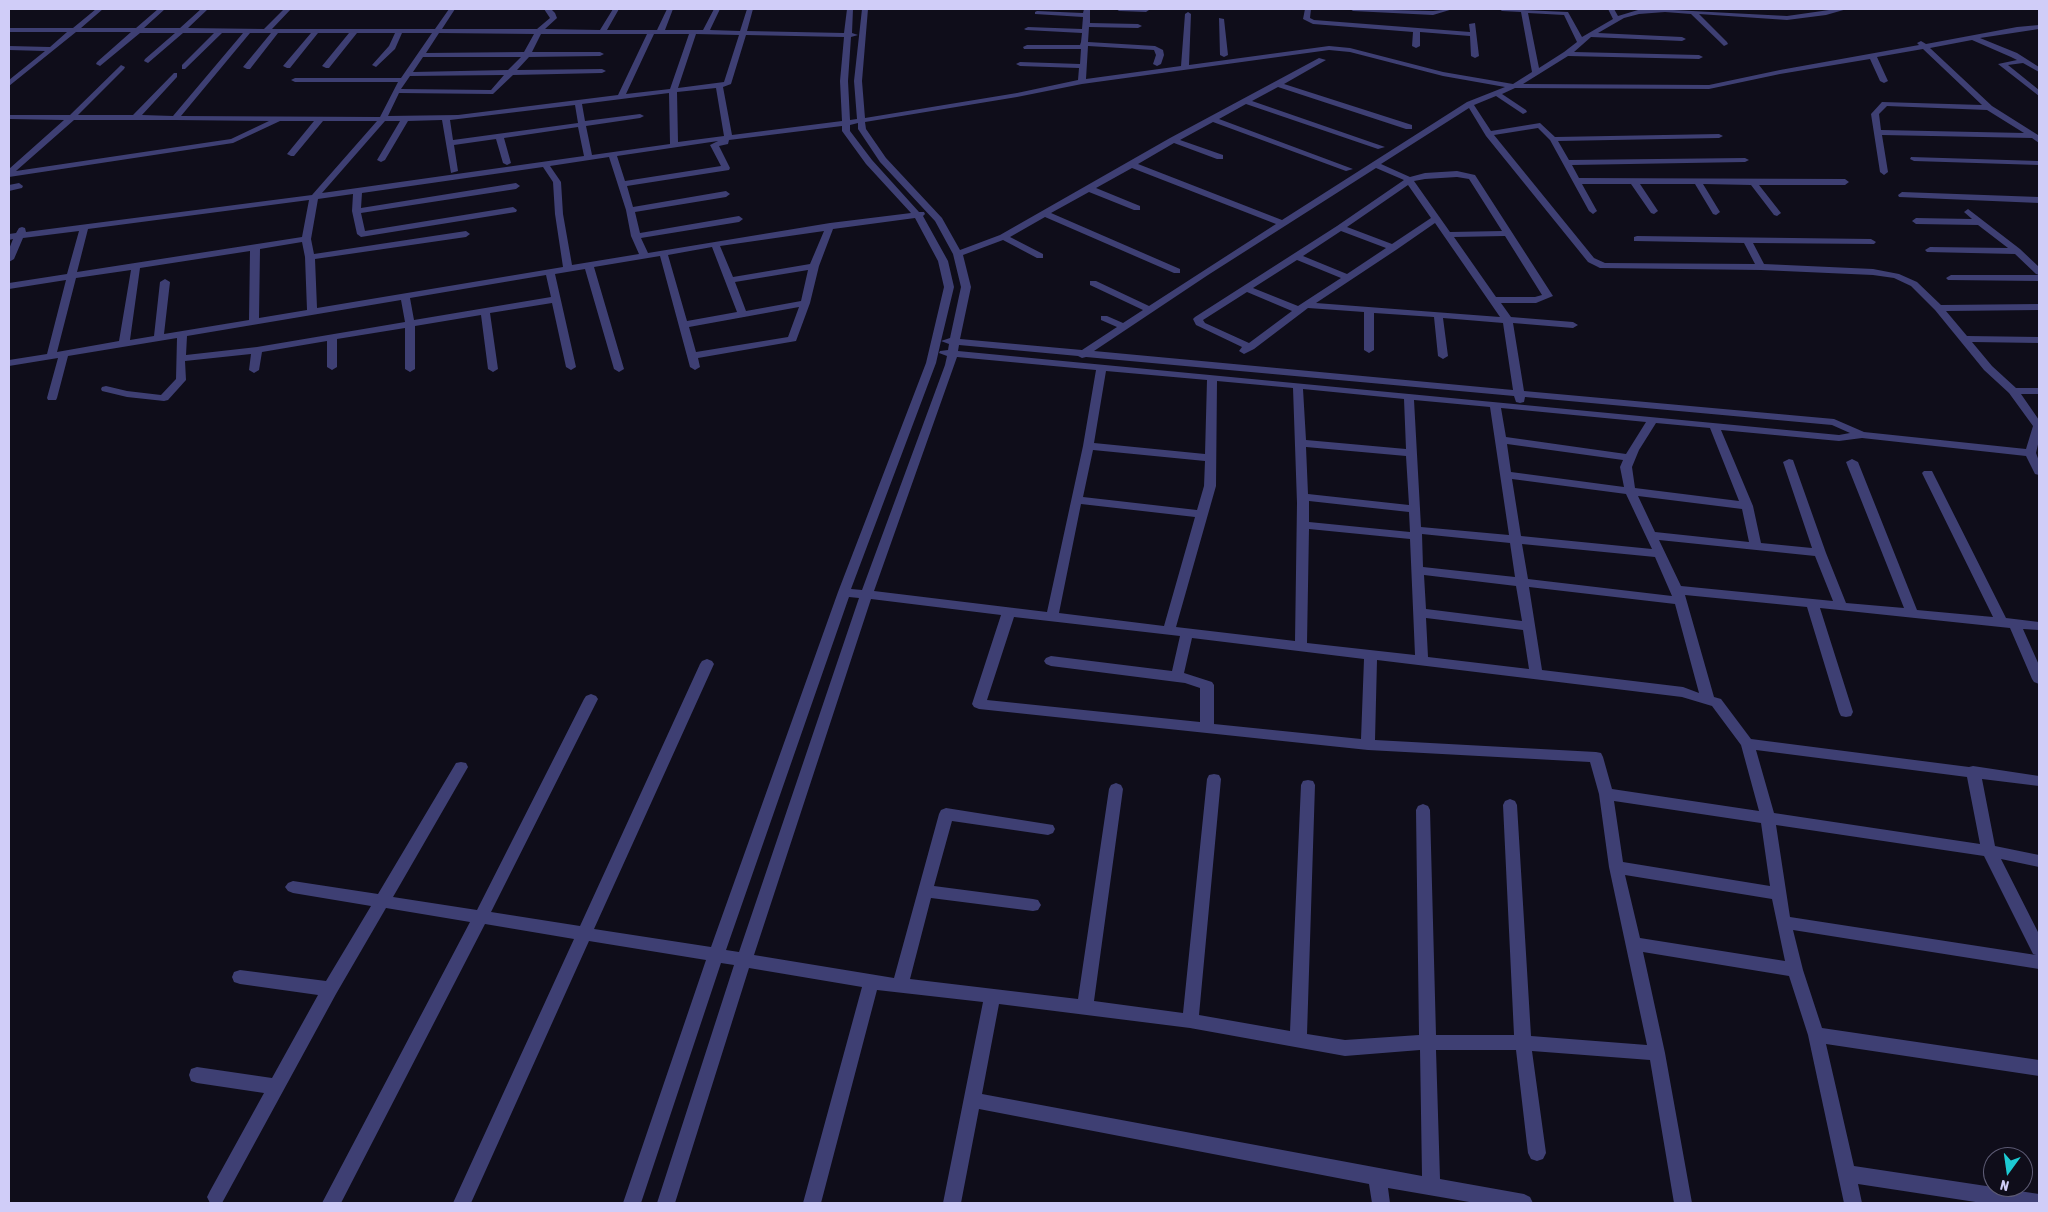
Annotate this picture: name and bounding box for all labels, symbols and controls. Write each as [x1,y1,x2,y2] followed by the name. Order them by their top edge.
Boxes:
[1983,1147,2033,1197] north arrow
[1999,1177,2011,1194] text: N

